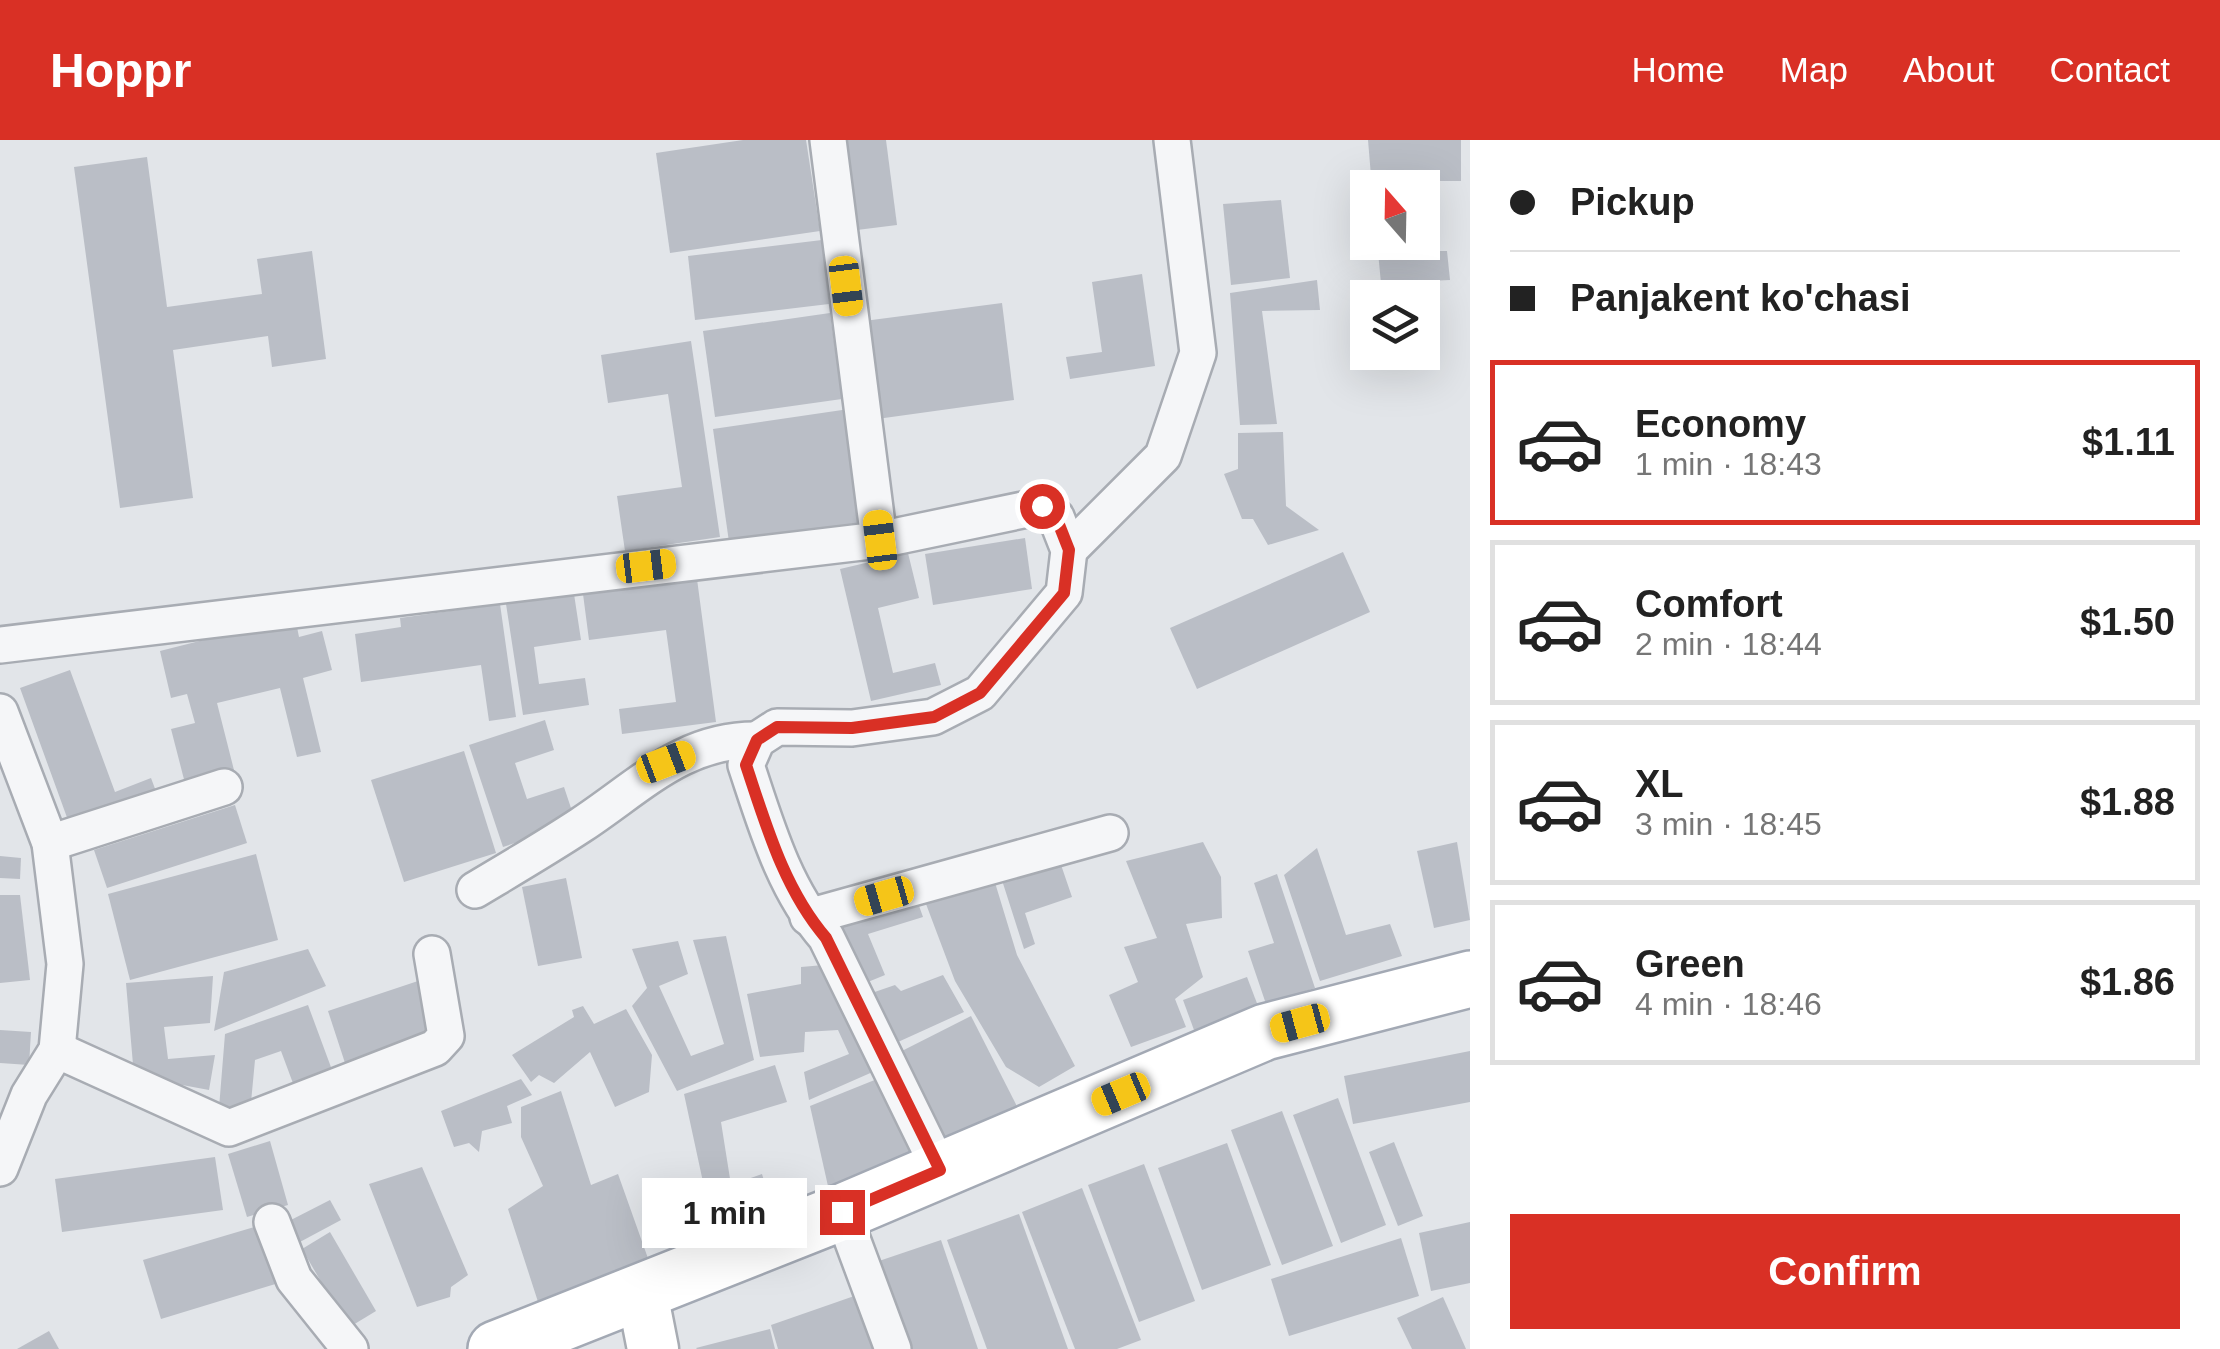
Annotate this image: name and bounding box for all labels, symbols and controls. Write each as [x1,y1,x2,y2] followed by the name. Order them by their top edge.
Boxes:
[50,44,191,97] text: Hoppr
[1631,50,1725,89] text: Home
[1780,50,1848,89] text: Map
[1903,50,1994,89] text: About
[2049,50,2170,89] text: Contact
[1350,170,1440,260] north arrow
[1350,170,1440,370] map controls
[1570,181,1695,223] text: Pickup
[827,254,865,318] car
[1570,277,1911,319] text: Panjakent ko'chasi
[1350,280,1440,370] button: layers
[1515,398,1605,488] icon: car
[1635,403,1806,445] text: Economy
[2082,421,2175,463] text: $1.11
[1635,446,1822,482] text: 1 min · 18:43
[1020,484,1065,529] route start
[861,508,899,572] car
[614,547,678,585] car
[1515,578,1605,668] icon: car
[1635,583,1783,625] text: Comfort
[2080,601,2175,643] text: $1.50
[1635,626,1822,662] text: 2 min · 18:44
[633,737,699,787] car
[1515,758,1605,848] icon: car
[1635,763,1684,805] text: XL
[2080,781,2175,823] text: $1.88
[1635,806,1822,842] text: 3 min · 18:45
[851,873,917,919] car
[1515,938,1605,1028] icon: car
[1635,943,1745,985] text: Green
[2080,961,2175,1003] text: $1.86
[1635,986,1822,1022] text: 4 min · 18:46
[1267,1001,1333,1045] car
[1088,1068,1154,1120] car
[642,1177,807,1247] callout: 1 min
[820,1190,865,1235] route end
[683,1195,766,1231] text: 1 min
[1510,1214,2180,1329] button: Confirm

